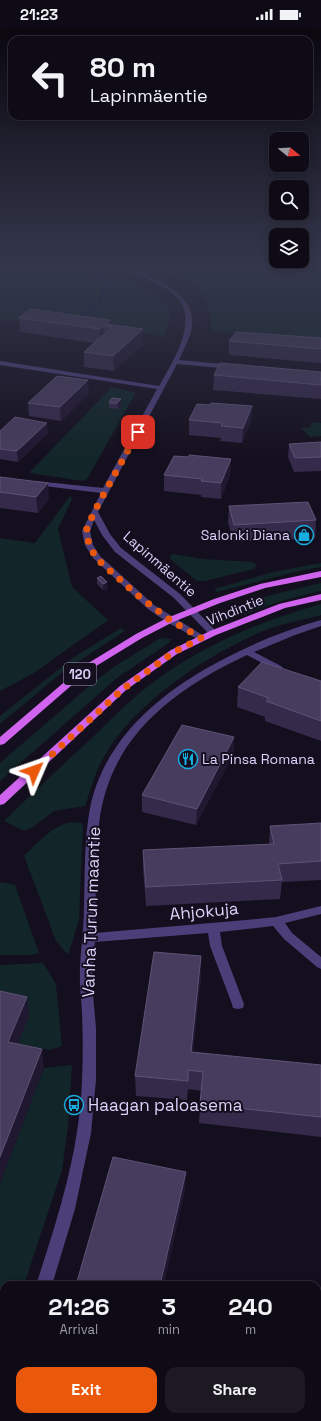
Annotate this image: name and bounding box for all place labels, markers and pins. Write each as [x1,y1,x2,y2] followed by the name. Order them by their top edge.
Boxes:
[121,415,155,449] pin
[293,524,315,546] shop icon: Salonki Diana
[201,526,290,544] place label: Salonki Diana
[177,748,199,770] restaurant icon: La Pinsa Romana
[202,750,315,768] place label: La Pinsa Romana
[63,1094,85,1116] bus stop icon: Haagan paloasema
[88,1094,243,1116] place label: Haagan paloasema

